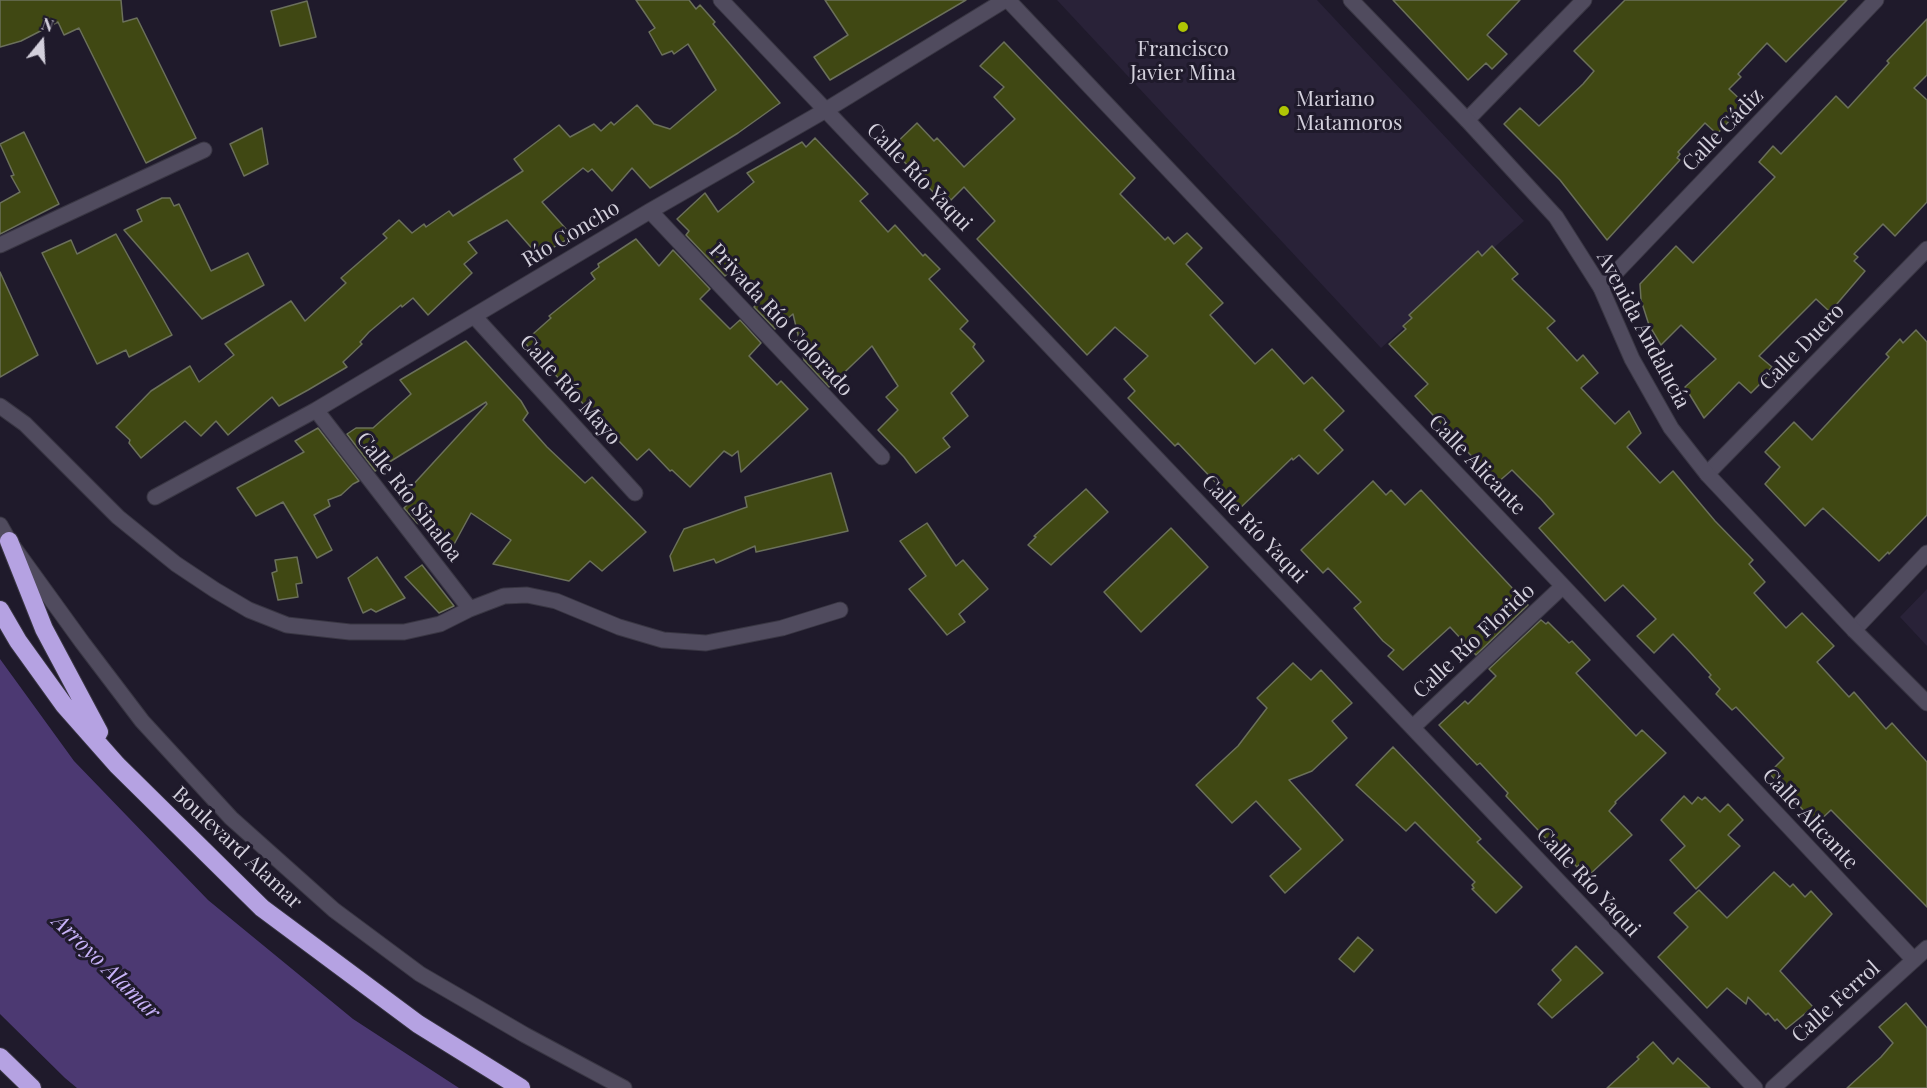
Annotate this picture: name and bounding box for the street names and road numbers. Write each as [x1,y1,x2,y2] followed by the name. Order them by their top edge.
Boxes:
[1677,83,1769,177] street label: Calle Cádiz
[861,118,977,236] street label: Calle Río Yaqui
[518,195,624,273] street label: Río Concho
[704,239,858,401] street label: Privada Río Colorado
[1591,247,1695,413] street label: Avenida Andalucía
[1754,298,1850,396] street label: Calle Duero
[514,330,626,450] street label: Calle Río Mayo
[1423,410,1531,520] street label: Calle Alicante
[351,427,467,567] street label: Calle Río Sinaloa
[1196,470,1312,588] street label: Calle Río Yaqui
[1408,578,1540,704] street label: Calle Río Florido
[1757,763,1863,875] street label: Calle Alicante
[167,781,307,915] street label: Boulevard Alamar
[1531,822,1645,942] street label: Calle Río Yaqui
[1787,956,1885,1048] street label: Calle Ferrol

